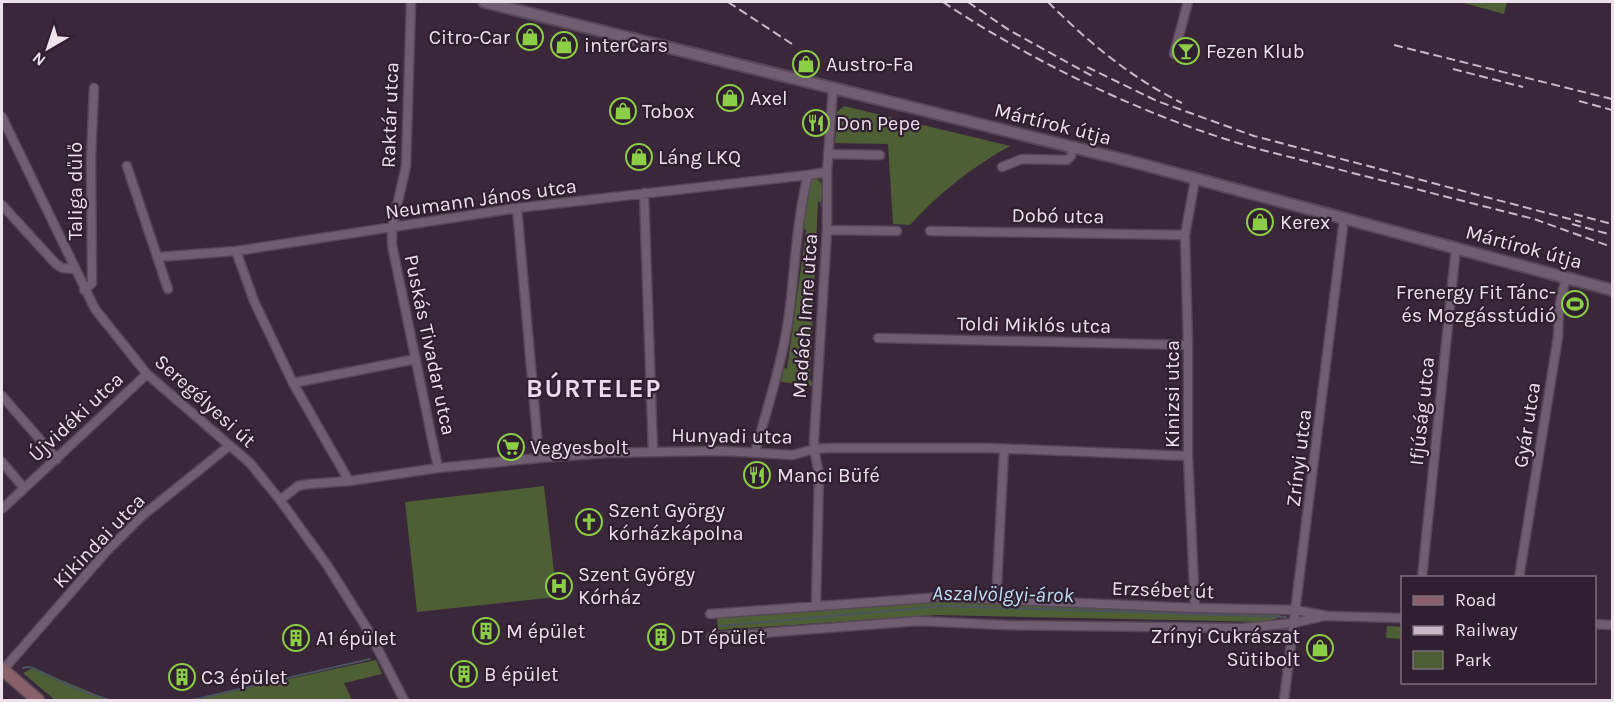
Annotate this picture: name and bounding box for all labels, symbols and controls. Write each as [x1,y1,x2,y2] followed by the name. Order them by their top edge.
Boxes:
[18,18,78,78] north arrow
[515,22,545,52] shop icon: Citro-Car
[429,26,511,49] place label: Citro-Car
[549,30,579,60] shop icon: interCars
[584,34,668,57] place label: interCars
[1171,36,1201,66] bar icon: Fezen Klub
[1206,40,1304,63] place label: Fezen Klub
[28,48,49,70] text: N
[791,49,821,79] shop icon: Austro-Fa
[826,53,914,76] place label: Austro-Fa
[377,62,403,168] street label: Raktár utca
[715,83,745,113] shop icon: Axel
[750,87,788,110] place label: Axel
[608,96,638,126] shop icon: Tobox
[992,98,1114,150] street label: Mártírok útja
[642,100,694,123] place label: Tobox
[801,108,831,138] restaurant icon: Don Pepe
[836,112,920,135] place label: Don Pepe
[64,142,87,240] street label: Taliga dűlő
[624,142,654,172] shop icon: Láng LKQ
[658,146,741,169] place label: Láng LKQ
[384,174,578,224] street label: Neumann János utca
[1011,204,1105,228] street label: Dobó utca
[1245,207,1275,237] shop icon: Kerex
[1280,211,1330,234] place label: Kerex
[1463,220,1585,274] street label: Mártírok útja
[788,233,822,399] street label: Madách Imre utca
[400,253,460,437] street label: Puskás Tivadar utca
[1396,281,1556,327] place label: Frenergy Fit Tánc- és Mozgásstúdió
[1560,289,1590,319] sports icon: Frenergy Fit Tánc- és Mozgásstúdió
[957,312,1111,338] street label: Toldi Miklós utca
[1161,340,1184,448] street label: Kinizsi utca
[150,350,260,453] street label: Seregélyesi út
[1405,356,1439,466] street label: Ifjúság utca
[23,367,128,466] street label: Újvidéki utca
[526,372,662,404] district label: BÚRTELEP
[1509,381,1545,469] street label: Gyár utca
[1282,408,1316,508] street label: Zrínyi utca
[671,423,793,449] street label: Hunyadi utca
[496,432,526,462] supermarket icon: Vegyesbolt
[530,436,629,459] place label: Vegyesbolt
[742,460,772,490] restaurant icon: Manci Büfé
[777,464,880,487] place label: Manci Büfé
[48,489,150,593] street label: Kikindai utca
[608,499,744,545] place label: Szent György kórházkápolna
[574,507,604,537] church icon: Szent György kórházkápolna
[578,563,695,609] place label: Szent György Kórház
[544,571,574,601] hospital icon: Szent György Kórház
[1401,576,1596,684] legend
[1111,577,1215,603] street label: Erzsébet út
[932,581,1074,607] water label: Aszalvölgyi-árok
[1455,589,1496,611] text: Road
[471,616,501,646] building icon: M épület
[1455,619,1518,641] text: Railway
[506,620,586,643] place label: M épület
[646,622,676,652] building icon: DT épület
[281,623,311,653] building icon: A1 épület
[1150,625,1300,671] place label: Zrínyi Cukrászat Sütibolt
[680,626,766,649] place label: DT épület
[316,627,397,650] place label: A1 épület
[1305,633,1335,663] shop icon: Zrínyi Cukrászat Sütibolt
[1455,649,1492,671] text: Park
[449,659,479,689] building icon: B épület
[167,662,197,692] building icon: C3 épület
[484,663,559,686] place label: B épület
[201,666,288,689] place label: C3 épület

